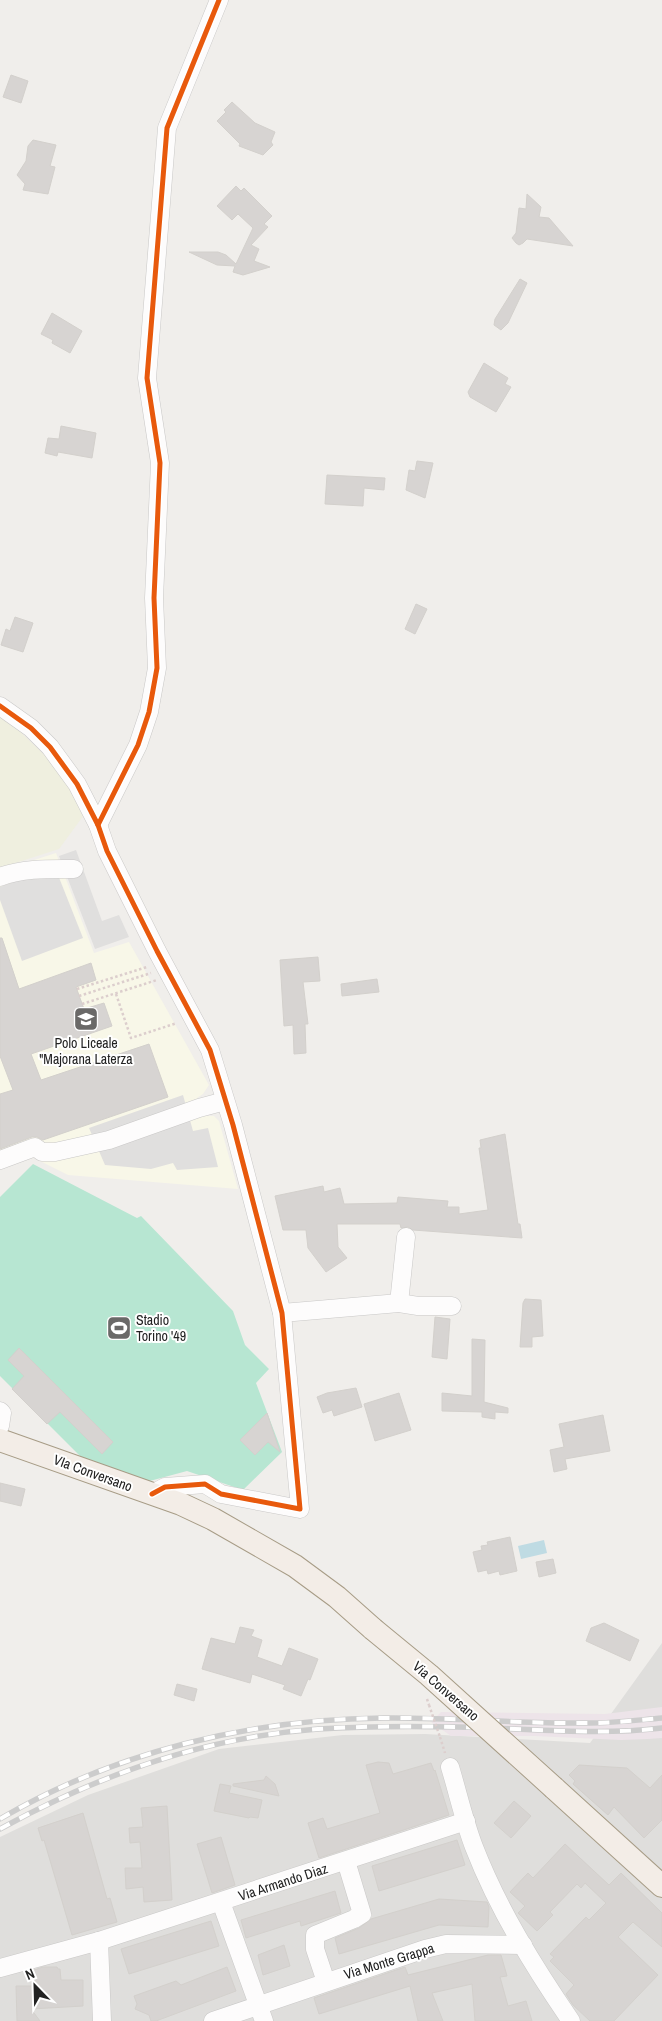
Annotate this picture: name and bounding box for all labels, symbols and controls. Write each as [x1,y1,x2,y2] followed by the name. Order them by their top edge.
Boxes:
[73,1006,99,1032] school or university icon: Polo Liceale "Majorana Laterza
[39,1034,133,1068] place label: Polo Liceale "Majorana Laterza
[136,1311,186,1345] place label: Stadio Torino '49
[106,1315,132,1341] sports icon: Stadio Torino '49
[51,1450,135,1496] street label: VIa Conversano
[409,1657,483,1725] street label: Via Conversano
[236,1859,330,1905] street label: Via Armando Diaz
[342,1939,437,1983] street label: Via Monte Grappa
[10,1961,60,2011] north arrow
[23,1964,37,1984] text: N

